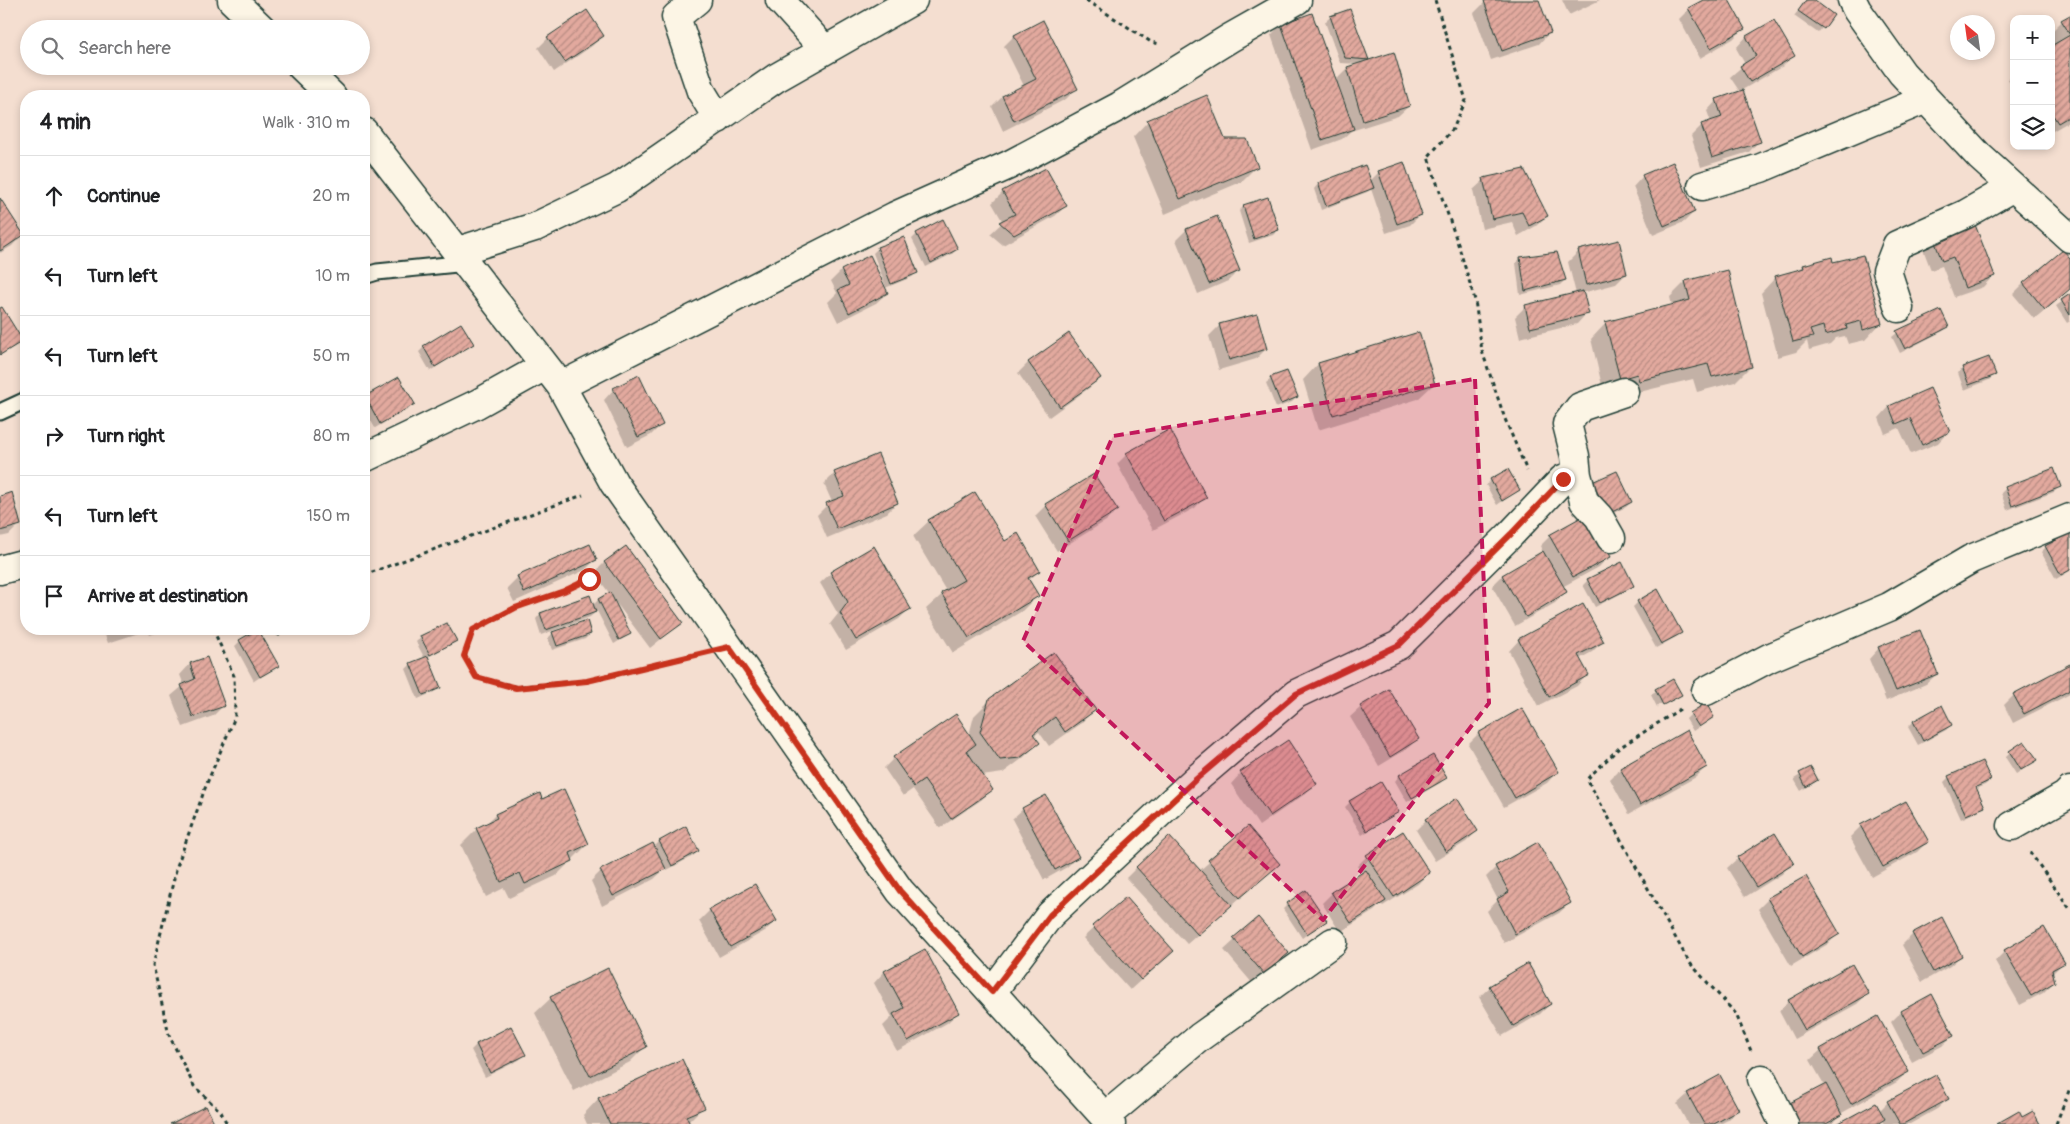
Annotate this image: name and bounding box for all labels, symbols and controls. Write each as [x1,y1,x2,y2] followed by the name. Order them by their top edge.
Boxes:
[1950,15,1995,60] north arrow
[2010,15,2055,150] map controls
[2010,15,2055,60] button: +
[20,20,370,75] search box
[38,34,66,62] icon: search
[78,36,171,60] text: Search here
[2010,60,2055,105] button: −
[2010,105,2055,150] button: layers
[40,109,91,136] text: 4 min
[263,113,350,133] text: Walk · 310 m
[40,182,68,210] icon: ahead
[87,184,160,208] text: Continue
[312,186,350,206] text: 20 m
[40,262,68,290] icon: left
[87,264,157,288] text: Turn left
[315,266,350,286] text: 10 m
[40,342,68,370] icon: left
[87,344,157,368] text: Turn left
[313,346,350,366] text: 50 m
[40,422,68,450] icon: right
[87,424,165,448] text: Turn right
[313,426,350,446] text: 80 m
[1552,468,1575,491] route end
[40,502,68,530] icon: left
[87,504,157,528] text: Turn left
[306,506,350,526] text: 150 m
[578,568,601,591] route start
[40,582,68,610] icon: arrive
[87,584,248,608] text: Arrive at destination

